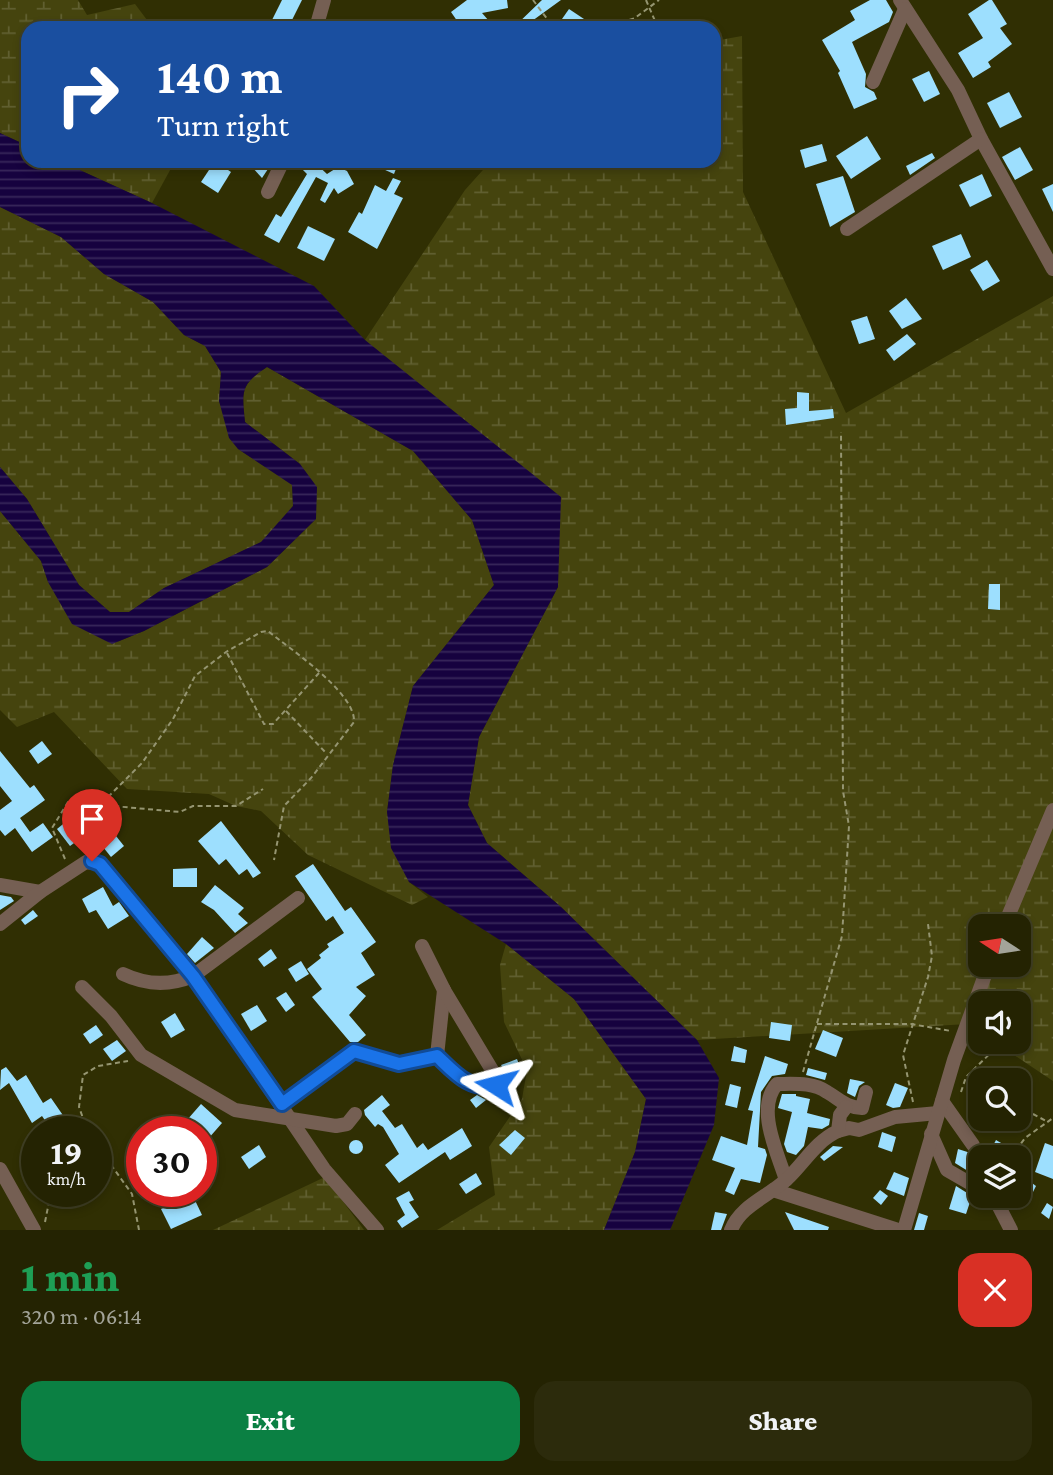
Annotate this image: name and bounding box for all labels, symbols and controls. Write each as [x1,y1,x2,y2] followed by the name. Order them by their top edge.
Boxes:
[42,49,133,140] icon: right
[157,49,282,104] text: 140 m
[157,107,289,143] text: Turn right
[62,789,122,861] pin
[73,800,111,838] icon: arrive
[968,914,1031,976] north arrow
[968,914,1031,1208] map controls
[968,991,1031,1054] button: sound
[459,1048,533,1122] position arrow
[968,1068,1031,1131] button: search
[126,1116,217,1207] speed limit sign: 30
[50,1133,83,1172] text: 19
[968,1145,1031,1208] button: layers
[47,1169,86,1189] text: km/h
[21,1253,119,1300] text: 1 min
[958,1253,1032,1327] button: close
[21,1303,142,1329] text: 320 m · 06:14
[21,1381,520,1461] button: Exit
[534,1381,1032,1461] button: Share

